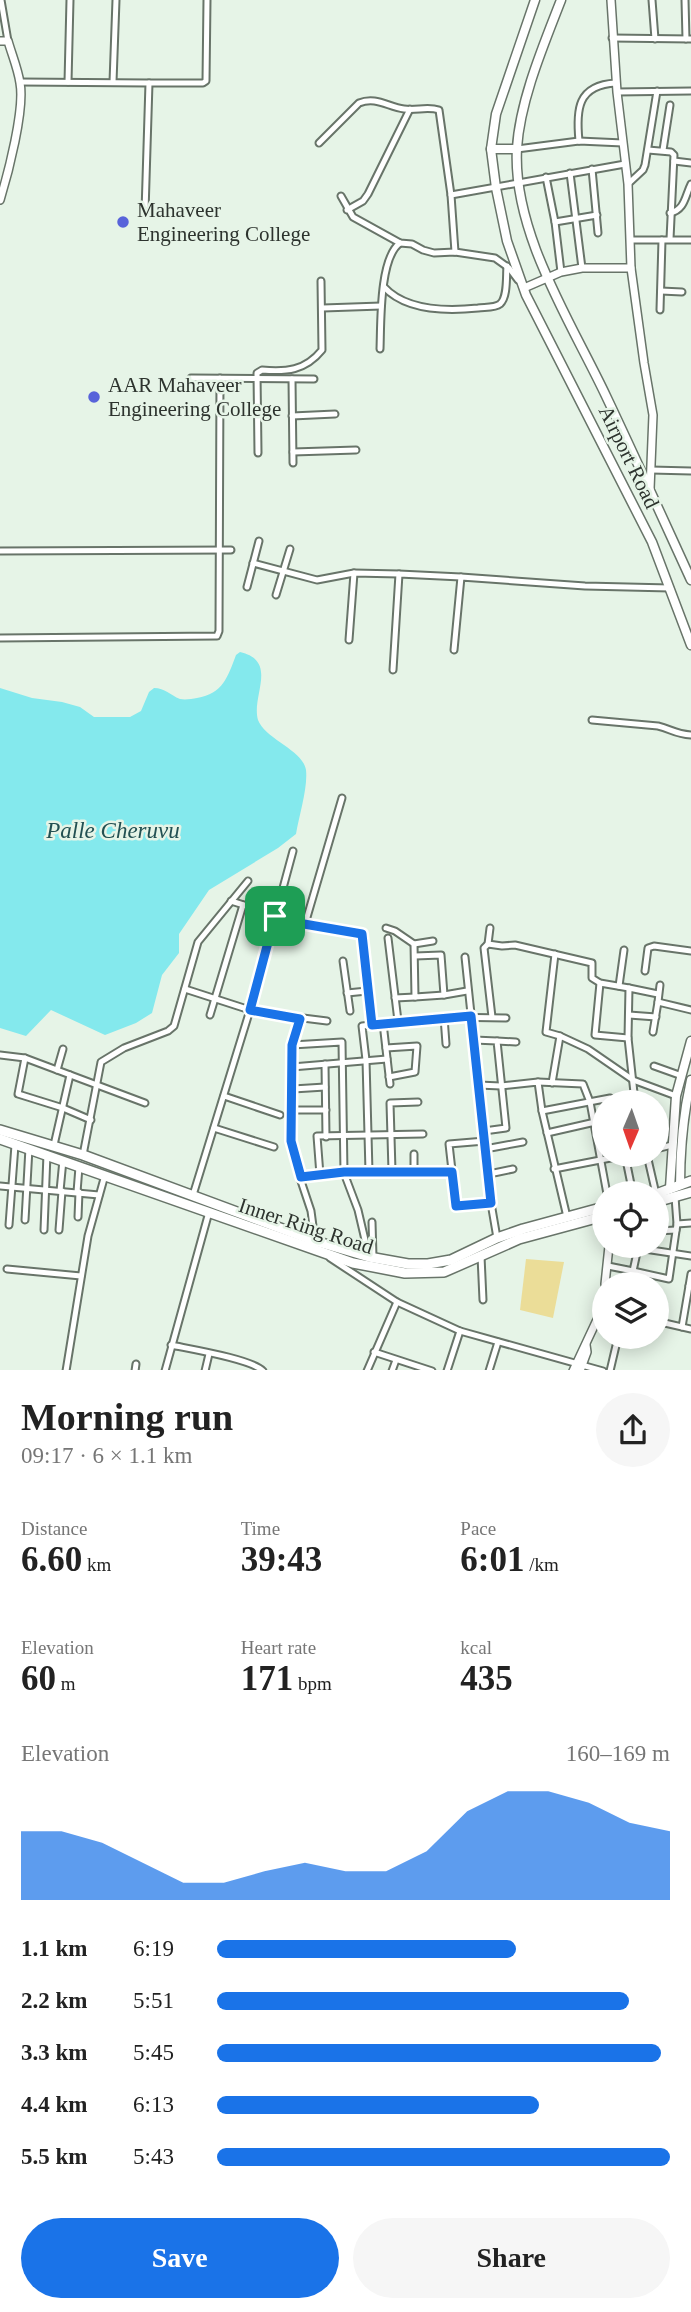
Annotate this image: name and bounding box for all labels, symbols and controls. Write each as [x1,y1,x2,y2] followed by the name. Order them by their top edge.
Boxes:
[137,198,310,246] place label: Mahaveer Engineering College
[115,214,131,230] marker: Mahaveer Engineering College
[108,373,281,421] place label: AAR Mahaveer Engineering College
[86,389,102,405] marker: AAR Mahaveer Engineering College
[594,402,664,513] street label: Airport Road
[45,818,180,843] water label: Palle Cheruvu
[245,886,305,946] pin
[256,897,294,935] icon: arrive
[592,1090,668,1167] north arrow
[592,1090,669,1349] map controls
[592,1181,669,1258] button: locate
[236,1193,377,1259] street label: Inner Ring Road
[592,1272,669,1349] button: layers
[596,1393,670,1467] button: share
[21,1396,233,1438] text: Morning run
[21,1443,192,1468] text: 09:17 · 6 × 1.1 km
[21,1518,87,1539] text: Distance
[241,1518,280,1539] text: Time
[460,1518,496,1539] text: Pace
[21,1540,82,1579] text: 6.60
[241,1540,322,1579] text: 39:43
[460,1540,524,1579] text: 6:01
[82,1554,111,1575] text: km
[524,1554,559,1575] text: /km
[21,1637,94,1658] text: Elevation
[241,1637,316,1658] text: Heart rate
[460,1637,492,1658] text: kcal
[21,1659,56,1698] text: 60
[241,1659,293,1698] text: 171
[460,1659,513,1698] text: 435
[56,1673,76,1694] text: m
[293,1673,332,1694] text: bpm
[21,1741,109,1766] text: Elevation
[566,1741,670,1766] text: 160–169 m
[21,1936,87,1961] text: 1.1 km
[133,1936,174,1961] text: 6:19
[21,1988,87,2013] text: 2.2 km
[133,1988,174,2013] text: 5:51
[21,2040,87,2065] text: 3.3 km
[133,2040,174,2065] text: 5:45
[21,2092,87,2117] text: 4.4 km
[133,2092,174,2117] text: 6:13
[21,2144,87,2169] text: 5.5 km
[133,2144,174,2169] text: 5:43
[21,2218,339,2298] button: Save
[353,2218,670,2298] button: Share

